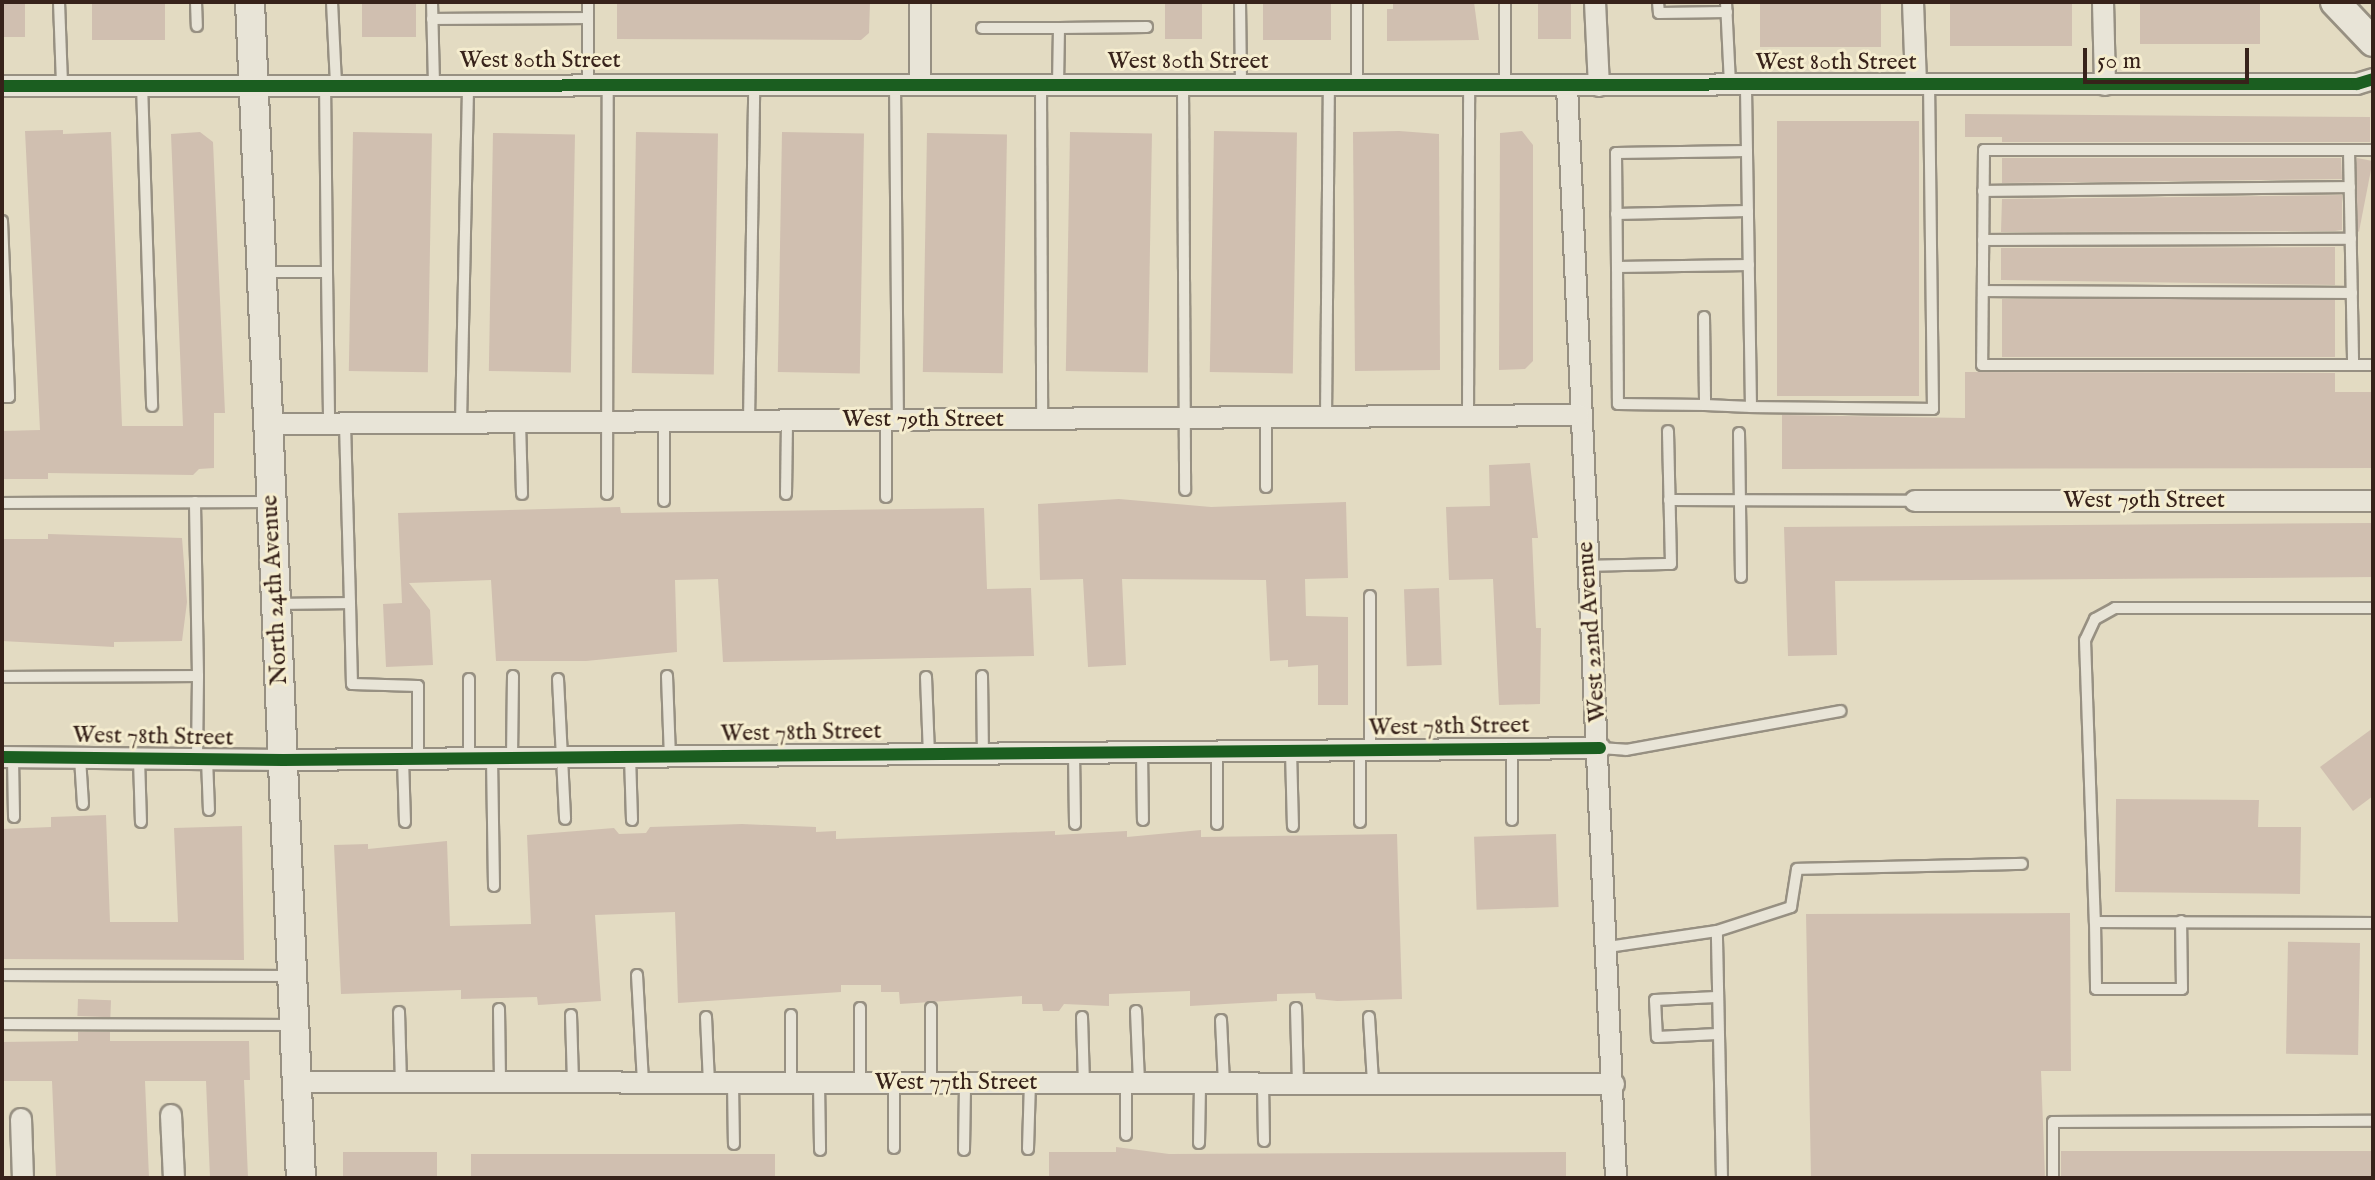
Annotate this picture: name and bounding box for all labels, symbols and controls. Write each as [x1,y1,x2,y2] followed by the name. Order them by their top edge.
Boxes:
[2087,32,2253,82] scale bar
[2097,46,2141,77] text: 50 m
[459,47,621,75] street label: West 80th Street
[1107,48,1269,76] street label: West 80th Street
[1755,49,1917,77] street label: West 80th Street
[842,406,1004,434] street label: West 79th Street
[2063,487,2225,515] street label: West 79th Street
[256,494,294,686] street label: North 24th Avenue
[1571,541,1613,723] street label: West 22nd Avenue
[1368,711,1530,743] street label: West 78th Street
[720,717,882,749] street label: West 78th Street
[72,721,234,753] street label: West 78th Street
[875,1069,1037,1097] street label: West 77th Street

